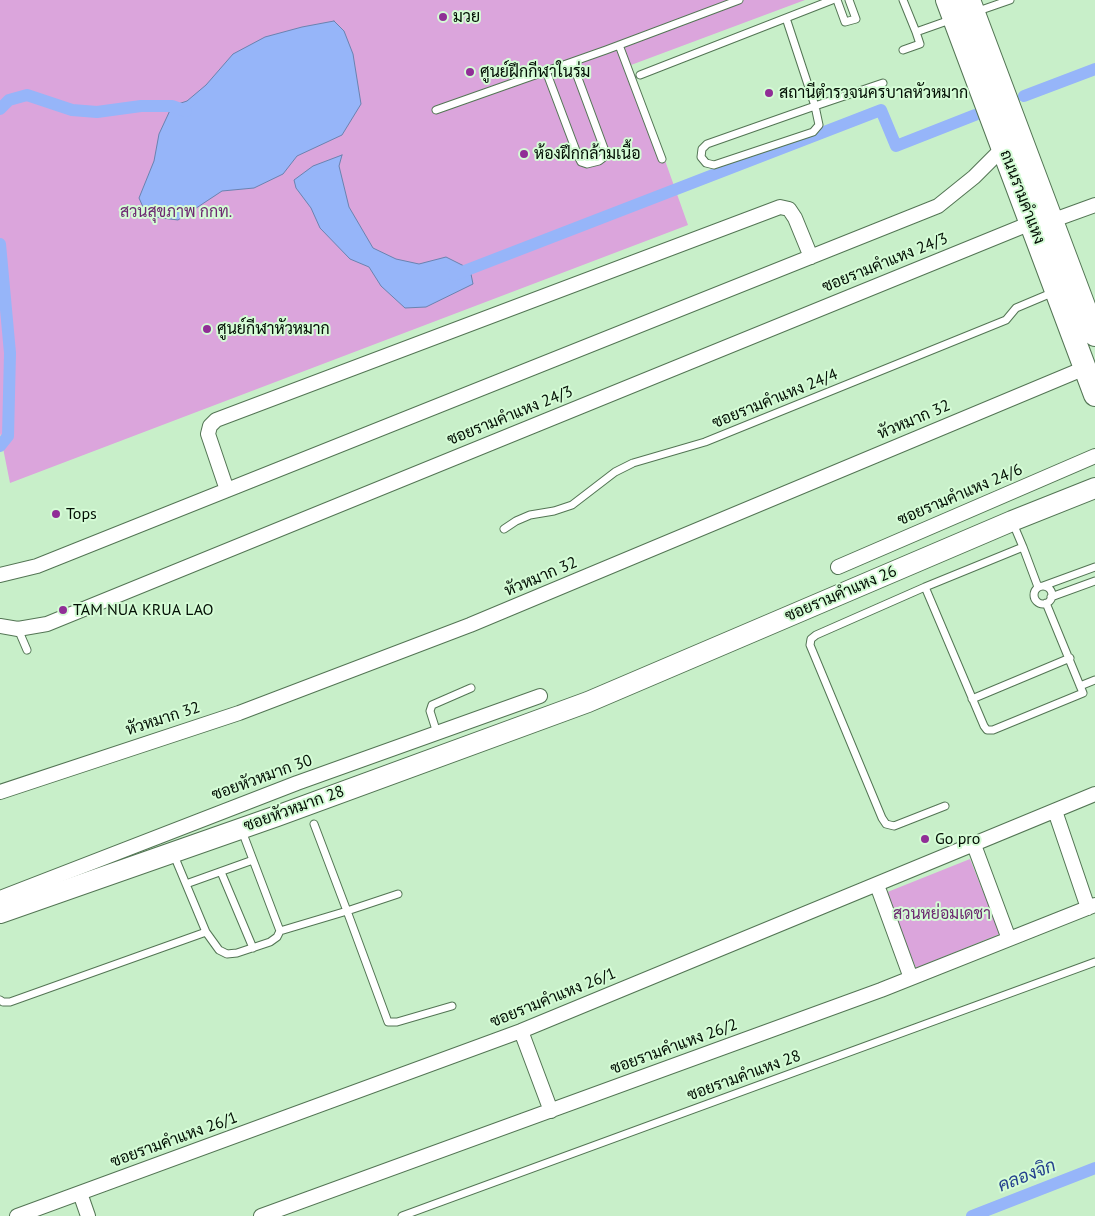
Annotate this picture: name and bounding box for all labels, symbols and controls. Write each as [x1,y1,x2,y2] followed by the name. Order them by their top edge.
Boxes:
[453,7,480,27] place label: มวย
[437,11,449,23] marker: มวย
[480,62,590,82] place label: ศูนย์ฝึกกีฬาในร่ม
[464,66,476,78] marker: ศูนย์ฝึกกีฬาในร่ม
[779,83,968,103] place label: สถานีตำรวจนครบาลหัวหมาก
[763,87,775,99] marker: สถานีตำรวจนครบาลหัวหมาก
[534,144,641,164] place label: ห้องฝึกกล้ามเนื้อ
[995,147,1049,247] street label: ถนนรามคำแหง
[518,148,530,160] marker: ห้องฝึกกล้ามเนื้อ
[120,202,232,222] park label: สวนสุขภาพ กกท.
[819,229,951,297] street label: ซอยรามคำแหง 24/3
[217,319,330,339] place label: ศูนย์กีฬาหัวหมาก
[201,323,213,335] marker: ศูนย์กีฬาหัวหมาก
[709,365,841,433] street label: ซอยรามคำแหง 24/4
[444,382,576,450] street label: ซอยรามคำแหง 24/3
[875,396,953,444] street label: หัวหมาก 32
[895,460,1025,530] street label: ซอยรามคำแหง 24/6
[66,504,97,524] place label: Tops
[50,508,62,520] marker: Tops
[502,553,580,601] street label: หัวหมาก 32
[782,562,900,626] street label: ซอยรามคำแหง 26
[73,600,214,620] place label: TAM NUA KRUA LAO
[57,604,69,616] marker: TAM NUA KRUA LAO
[123,698,203,740] street label: หัวหมาก 32
[209,751,315,805] street label: ซอยหัวหมาก 30
[241,782,347,836] street label: ซอยหัวหมาก 28
[935,829,980,849] place label: Go pro
[919,833,931,845] marker: Go pro
[893,904,991,924] park label: สวนหย่อมเดชา
[487,964,619,1032] street label: ซอยรามคำแหง 26/1
[608,1015,740,1079] street label: ซอยรามคำแหง 26/2
[685,1047,803,1105] street label: ซอยรามคำแหง 28
[108,1108,240,1172] street label: ซอยรามคำแหง 26/1
[995,1155,1059,1197] water label: คลองจิก

